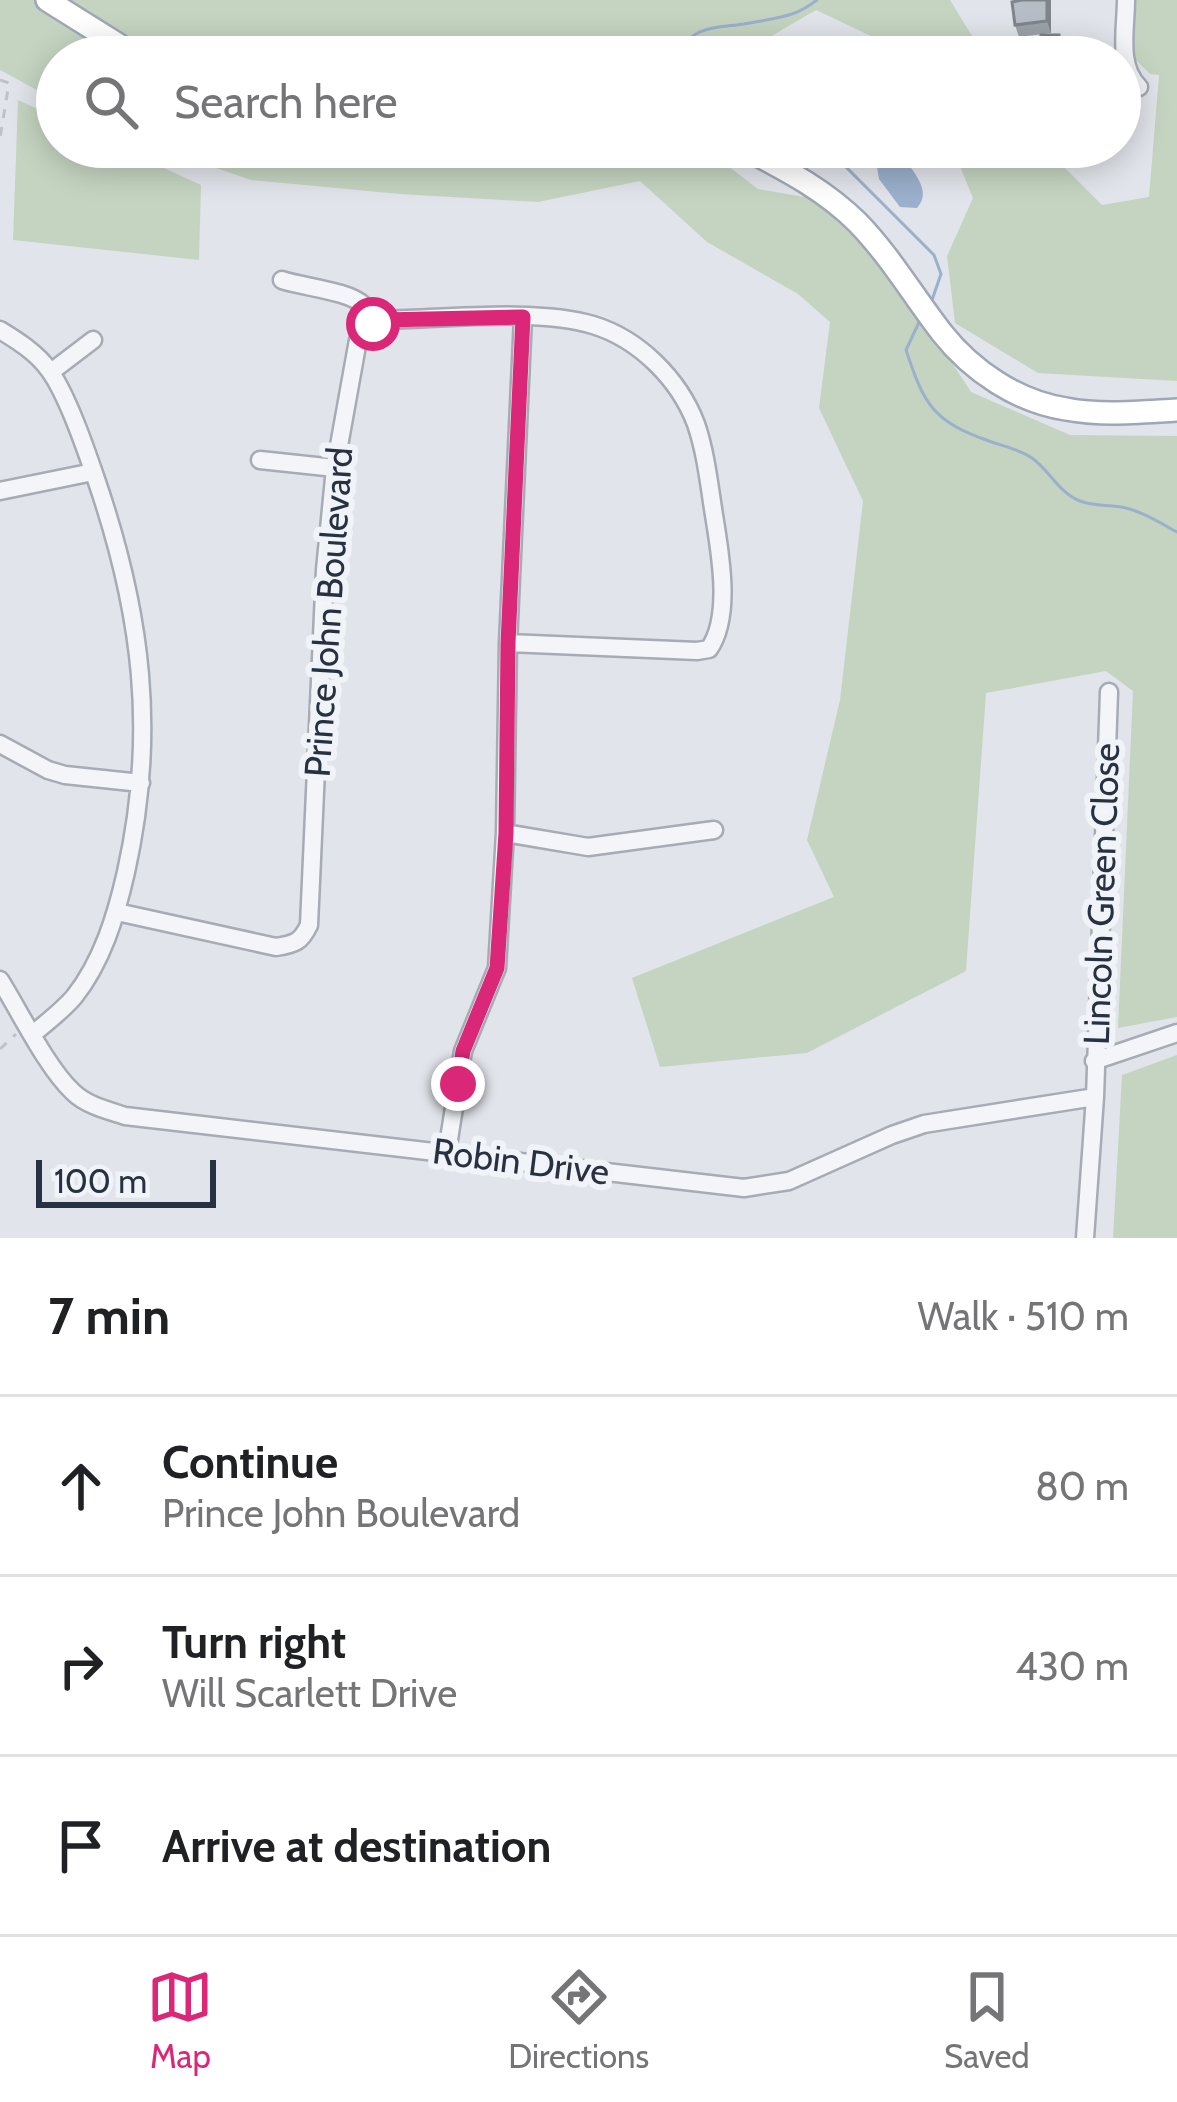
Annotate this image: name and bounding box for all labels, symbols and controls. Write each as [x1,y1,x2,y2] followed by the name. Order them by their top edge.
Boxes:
[36,36,1141,168] search box
[78,69,144,135] icon: search
[174,75,398,129] text: Search here
[346,297,400,351] route start
[295,446,361,778] street label: Prince John Boulevard
[1074,742,1128,1046] street label: Lincoln Green Close
[431,1057,485,1111] route end
[430,1128,612,1194] street label: Robin Drive
[36,1154,216,1207] scale bar
[54,1161,147,1201] text: 100 m
[48,1285,170,1347] text: 7 min
[917,1292,1129,1340] text: Walk · 510 m
[162,1435,338,1489] text: Continue
[48,1453,114,1519] icon: ahead
[1035,1462,1129,1510] text: 80 m
[162,1489,520,1537] text: Prince John Boulevard
[162,1615,346,1669] text: Turn right
[48,1633,114,1699] icon: right
[1015,1642,1129,1690] text: 430 m
[162,1669,457,1717] text: Will Scarlett Drive
[48,1813,114,1879] icon: arrive
[162,1819,551,1873] text: Arrive at destination
[147,1964,213,2076] tab: Map
[508,1964,649,2076] tab: Directions
[944,1964,1030,2076] tab: Saved

